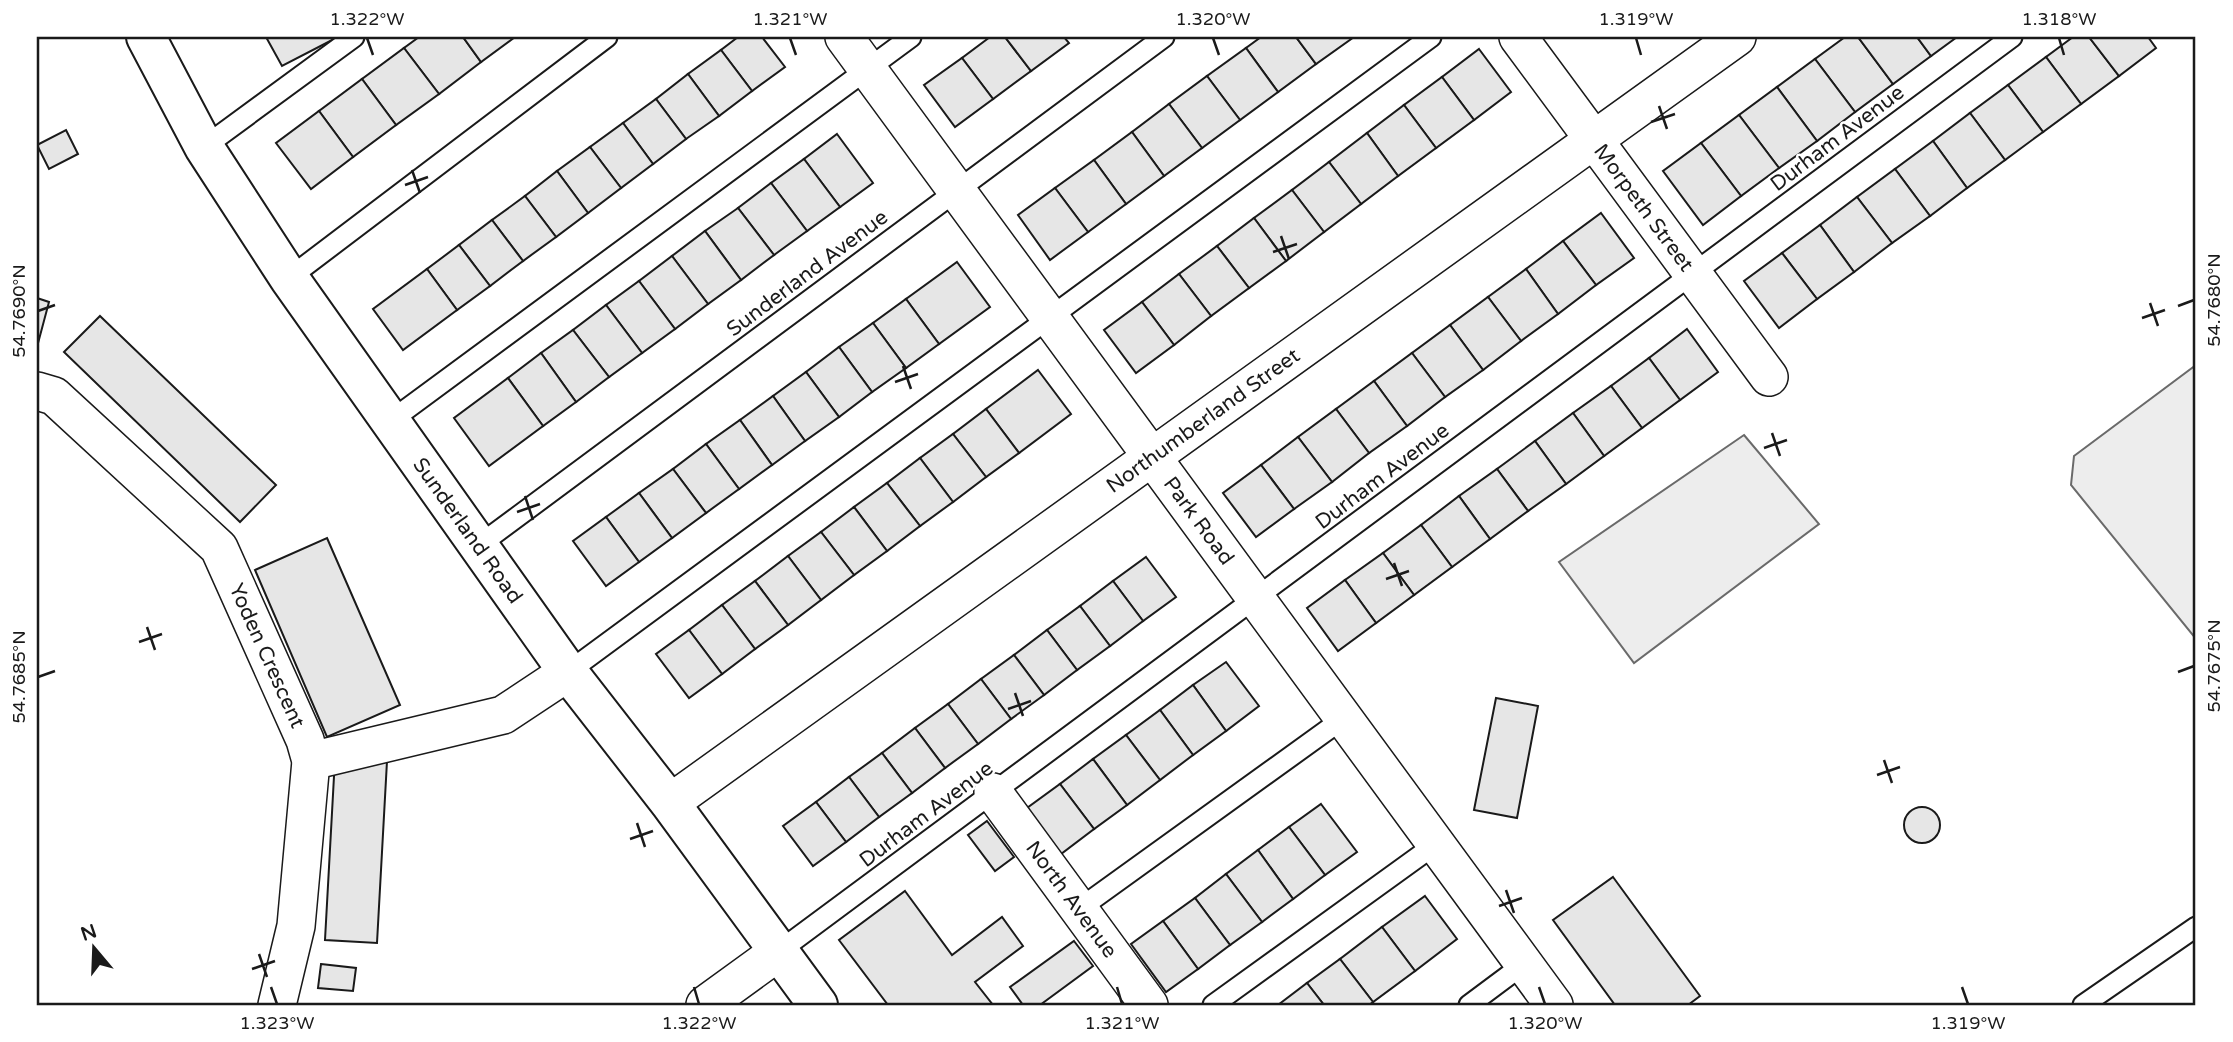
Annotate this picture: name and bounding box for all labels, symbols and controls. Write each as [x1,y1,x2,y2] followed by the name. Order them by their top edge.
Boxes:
[330,8,404,30] text: 1.322°W
[753,8,827,30] text: 1.321°W
[1176,8,1250,30] text: 1.320°W
[1599,8,1673,30] text: 1.319°W
[2022,8,2096,30] text: 1.318°W
[1766,80,1909,197] street label: Durham Avenue
[1588,139,1699,277] street label: Morpeth Street
[722,205,893,342] street label: Sunderland Avenue
[2203,253,2225,347] text: 54.7680°N
[8,264,30,358] text: 54.7690°N
[1102,343,1305,499] street label: Northumberland Street
[1311,418,1454,535] street label: Durham Avenue
[407,453,528,609] street label: Sunderland Road
[1158,472,1239,570] street label: Park Road
[224,580,310,732] street label: Yoden Crescent
[2203,619,2225,713] text: 54.7675°N
[8,630,30,724] text: 54.7685°N
[855,756,998,873] street label: Durham Avenue
[1020,836,1122,963] street label: North Avenue
[60,912,130,982] north arrow
[78,920,100,946] text: N
[240,1012,314,1034] text: 1.323°W
[662,1012,736,1034] text: 1.322°W
[1085,1012,1159,1034] text: 1.321°W
[1508,1012,1582,1034] text: 1.320°W
[1931,1012,2005,1034] text: 1.319°W

